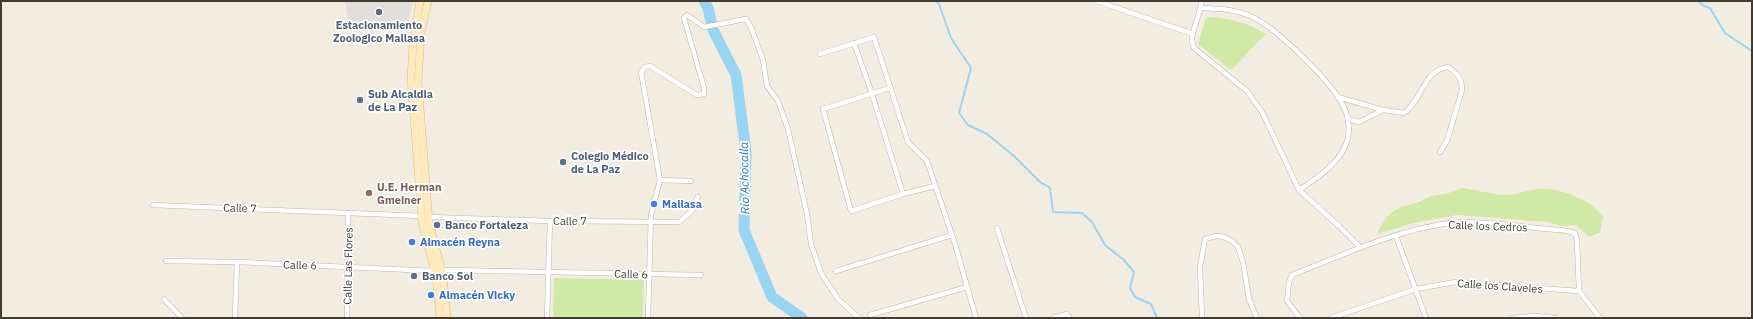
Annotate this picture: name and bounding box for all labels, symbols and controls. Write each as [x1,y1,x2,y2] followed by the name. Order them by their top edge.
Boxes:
[374,7,384,17] marker: Estacionamiento Zoologico Mallasa
[333,18,425,45] place label: Estacionamiento Zoologico Mallasa
[368,87,433,114] place label: Sub Alcaldia de La Paz
[355,95,365,105] marker: Sub Alcaldia de La Paz
[736,142,752,214] water label: Río Achocalla
[571,149,649,176] place label: Colegio Médico de La Paz
[558,157,568,167] marker: Colegio Médico de La Paz
[377,180,442,207] place label: U.E. Herman Gmeiner
[364,188,374,198] marker: U.E. Herman Gmeiner
[662,197,702,211] place label: Mallasa
[649,199,659,209] marker: Mallasa
[223,200,257,216] street label: Calle 7
[553,214,587,228] street label: Calle 7
[445,218,528,232] place label: Banco Fortaleza
[1448,218,1528,234] street label: Calle los Cedros
[432,220,442,230] marker: Banco Fortaleza
[340,227,356,305] street label: Calle Las Flores
[420,235,500,249] place label: Almacén Reyna
[407,237,417,247] marker: Almacén Reyna
[283,257,317,273] street label: Calle 6
[614,266,648,282] street label: Calle 6
[422,269,474,283] place label: Banco Sol
[409,271,419,281] marker: Banco Sol
[1457,276,1543,296] street label: Calle los Claveles
[439,288,515,302] place label: Almacén Vicky
[426,290,436,300] marker: Almacén Vicky

